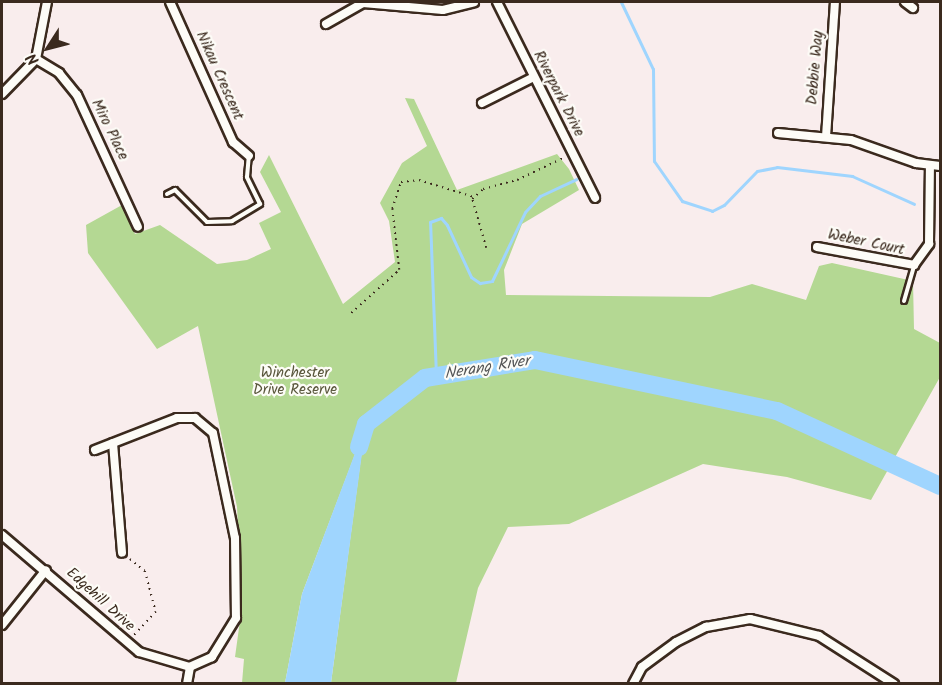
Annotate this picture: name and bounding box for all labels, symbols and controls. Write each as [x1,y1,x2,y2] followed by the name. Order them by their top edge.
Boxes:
[18,18,78,78] north arrow
[191,29,247,123] street label: Nikau Crescent
[804,30,828,106] street label: Debbie Way
[20,47,46,70] text: N
[529,48,587,140] street label: Riverpark Drive
[87,97,131,163] street label: Miro Place
[826,226,906,260] street label: Weber Court
[443,352,531,384] water label: Nerang River
[253,364,337,399] park label: Winchester Drive Reserve
[62,564,138,636] street label: Edgehill Drive

